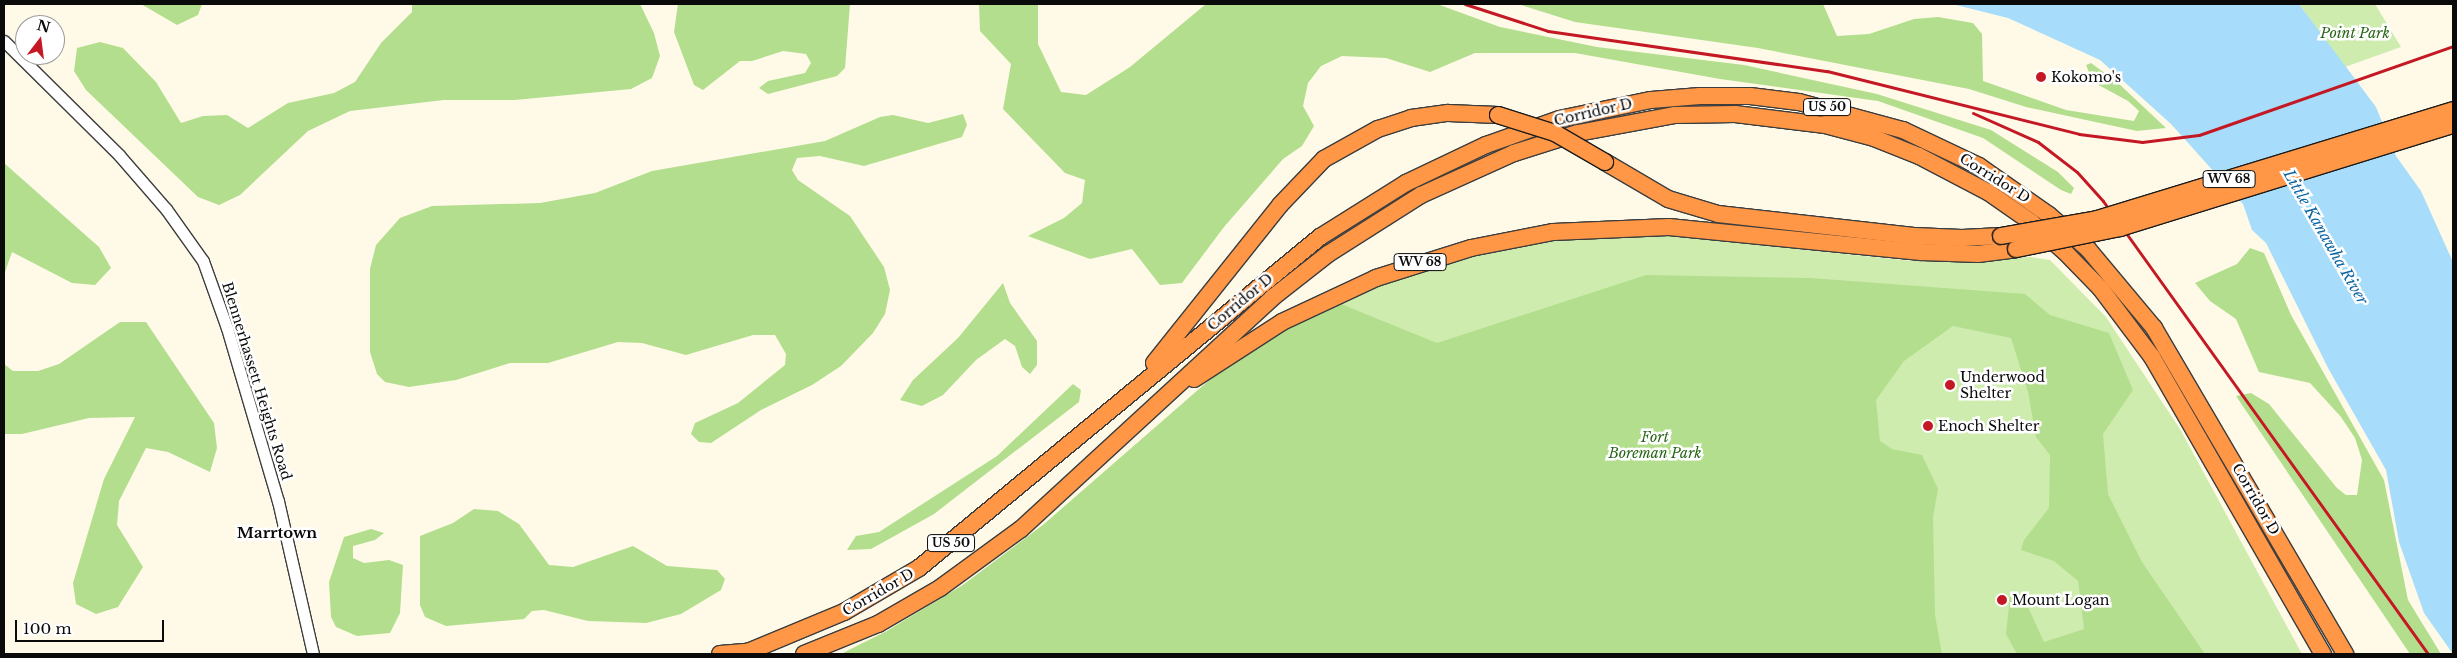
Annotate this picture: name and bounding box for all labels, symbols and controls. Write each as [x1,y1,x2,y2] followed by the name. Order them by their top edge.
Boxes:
[15,15,65,65] north arrow
[35,16,52,37] text: N
[2320,25,2390,41] park label: Point Park
[2051,69,2121,85] place label: Kokomo's
[2035,71,2047,83] marker: Kokomo's
[1552,95,1634,129] street label: Corridor D
[1802,98,1852,116] road number: US 50
[1957,150,2033,206] street label: Corridor D
[2280,166,2372,308] water label: Little Kanawha River
[2202,170,2256,188] road number: WV 68
[1392,252,1448,272] road number: WV 68
[1204,270,1276,334] street label: Corridor D
[219,280,295,482] street label: Blennerhassett Heights Road
[1960,369,2045,402] place label: Underwood Shelter
[1944,379,1956,391] marker: Underwood Shelter
[1938,418,2039,434] place label: Enoch Shelter
[1922,420,1934,432] marker: Enoch Shelter
[1608,429,1702,462] park label: Fort Boreman Park
[2229,460,2283,538] street label: Corridor D
[237,524,317,542] district label: Marrtown
[926,534,976,552] road number: US 50
[839,565,917,619] street label: Corridor D
[2012,592,2109,608] place label: Mount Logan
[1996,594,2008,606] marker: Mount Logan
[18,610,166,642] scale bar
[23,619,72,638] text: 100 m

